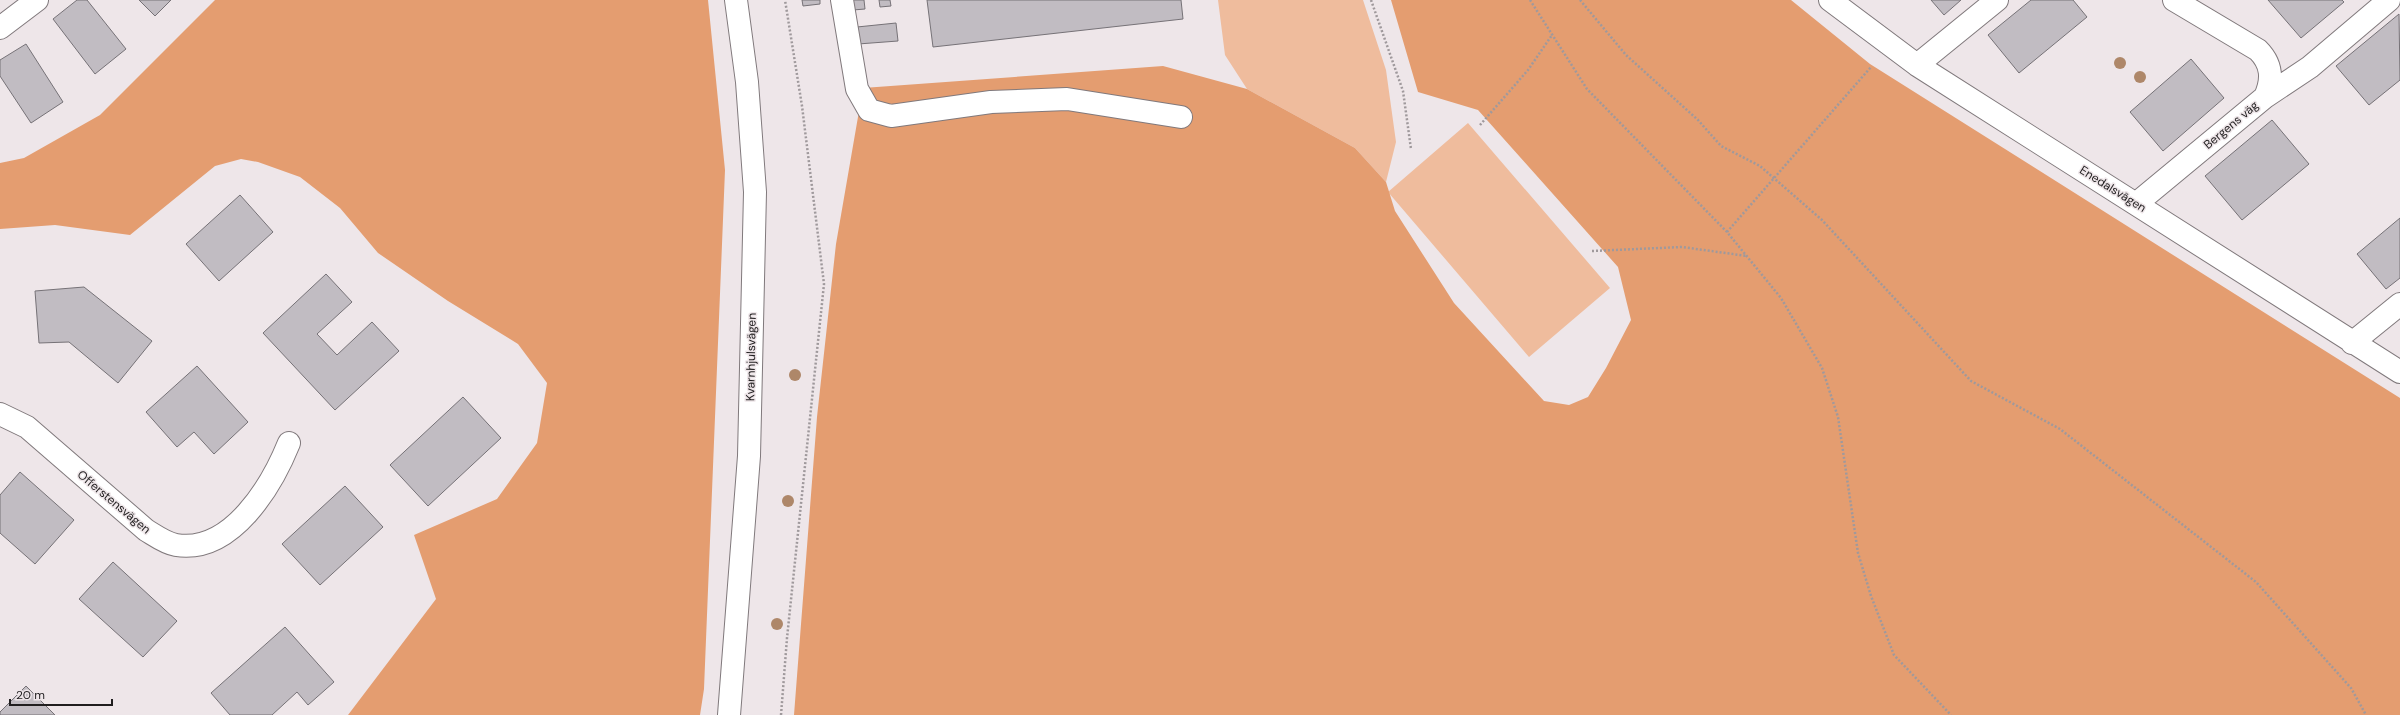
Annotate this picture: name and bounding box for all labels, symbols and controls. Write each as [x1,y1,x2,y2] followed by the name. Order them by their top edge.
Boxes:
[2200,97,2262,153] street label: Bergens väg
[2077,162,2149,216] street label: Enedalsvägen
[742,313,760,401] street label: Kvarnhjulsvägen
[74,467,154,537] street label: Offerstensvägen
[10,681,112,707] scale bar
[16,687,45,703] text: 20 m

